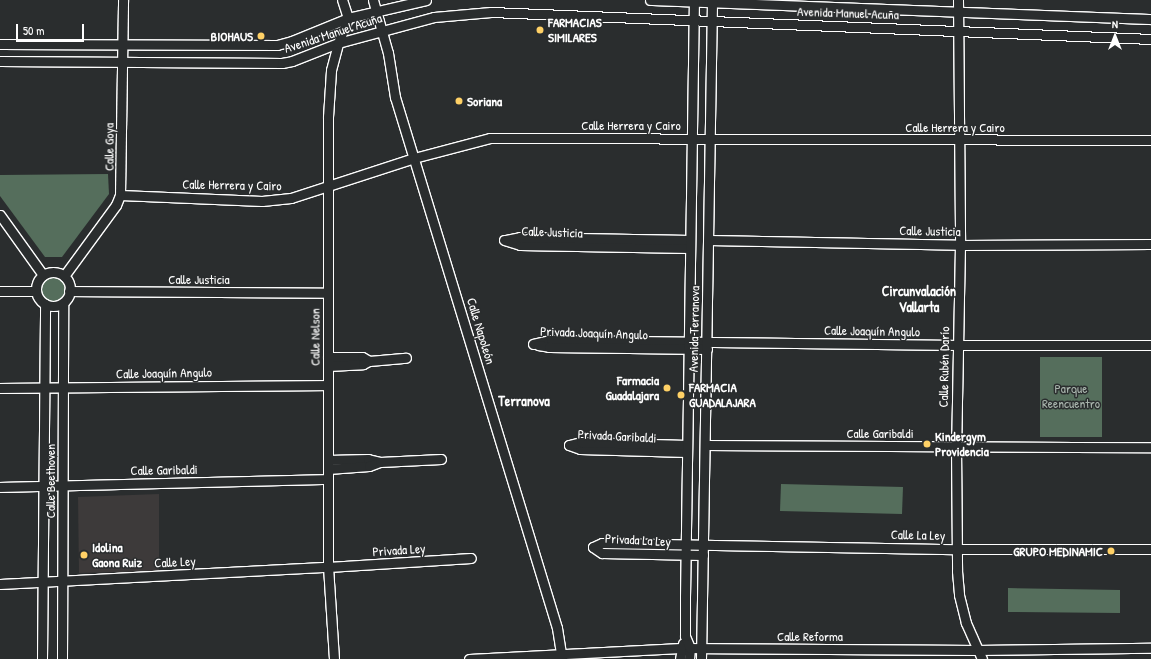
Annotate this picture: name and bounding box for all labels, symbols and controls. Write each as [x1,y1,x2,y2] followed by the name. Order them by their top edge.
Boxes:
[797,3,899,23] street label: Avenida Manuel Acuña
[282,10,384,56] street label: Avenida Manuel Acuña
[548,15,602,46] place label: FARMACIAS SIMILARES
[18,16,86,42] scale bar
[1095,16,1135,56] north arrow
[1112,17,1118,31] text: N
[23,22,44,39] text: 50 m
[535,25,545,35] marker: FARMACIAS SIMILARES
[211,28,253,44] place label: BIOHAUS
[256,31,266,41] marker: BIOHAUS
[467,93,502,109] place label: Soriana
[454,96,464,106] marker: Soriana
[581,117,681,133] street label: Calle Herrera y Cairo
[905,119,1005,135] street label: Calle Herrera y Cairo
[101,123,117,171] street label: Calle Goya
[182,176,282,194] street label: Calle Herrera y Cairo
[521,223,583,241] street label: Calle Justicia
[899,223,961,239] street label: Calle Justicia
[168,271,230,287] street label: Calle Justicia
[882,283,956,316] district label: Circunvalación Vallarta
[685,286,703,372] street label: Avenida Terranova
[464,296,498,366] street label: Calle Napoleón
[307,308,323,366] street label: Calle Nelson
[824,322,920,340] street label: Calle Joaquín Angulo
[540,323,648,343] street label: Privada Joaquín Angulo
[935,326,953,408] street label: Calle Rubén Darío
[116,364,212,382] street label: Calle Joaquín Angulo
[605,373,659,404] place label: Farmacia Guadalajara
[689,380,756,411] place label: FARMACIA GUADALAJARA
[1042,381,1100,412] park label: Parque Reencuentro
[662,383,672,393] marker: Farmacia Guadalajara
[676,390,686,400] marker: FARMACIA GUADALAJARA
[498,393,550,409] district label: Terranova
[846,425,914,441] street label: Calle Garibaldi
[577,426,657,446] street label: Privada Garibaldi
[935,429,989,460] place label: Kindergym Providencia
[922,439,932,449] marker: Kindergym Providencia
[42,444,58,518] street label: Calle Beethoven
[130,462,198,478] street label: Calle Garibaldi
[891,527,945,543] street label: Calle La Ley
[605,530,671,550] street label: Privada La Ley
[92,540,142,571] place label: Idolina Gaona Ruiz
[372,540,426,560] street label: Privada Ley
[1013,543,1103,559] place label: GRUPO MEDINAMIC
[1106,546,1116,556] marker: GRUPO MEDINAMIC
[79,550,89,560] marker: Idolina Gaona Ruiz
[154,553,196,571] street label: Calle Ley
[777,628,843,644] street label: Calle Reforma

